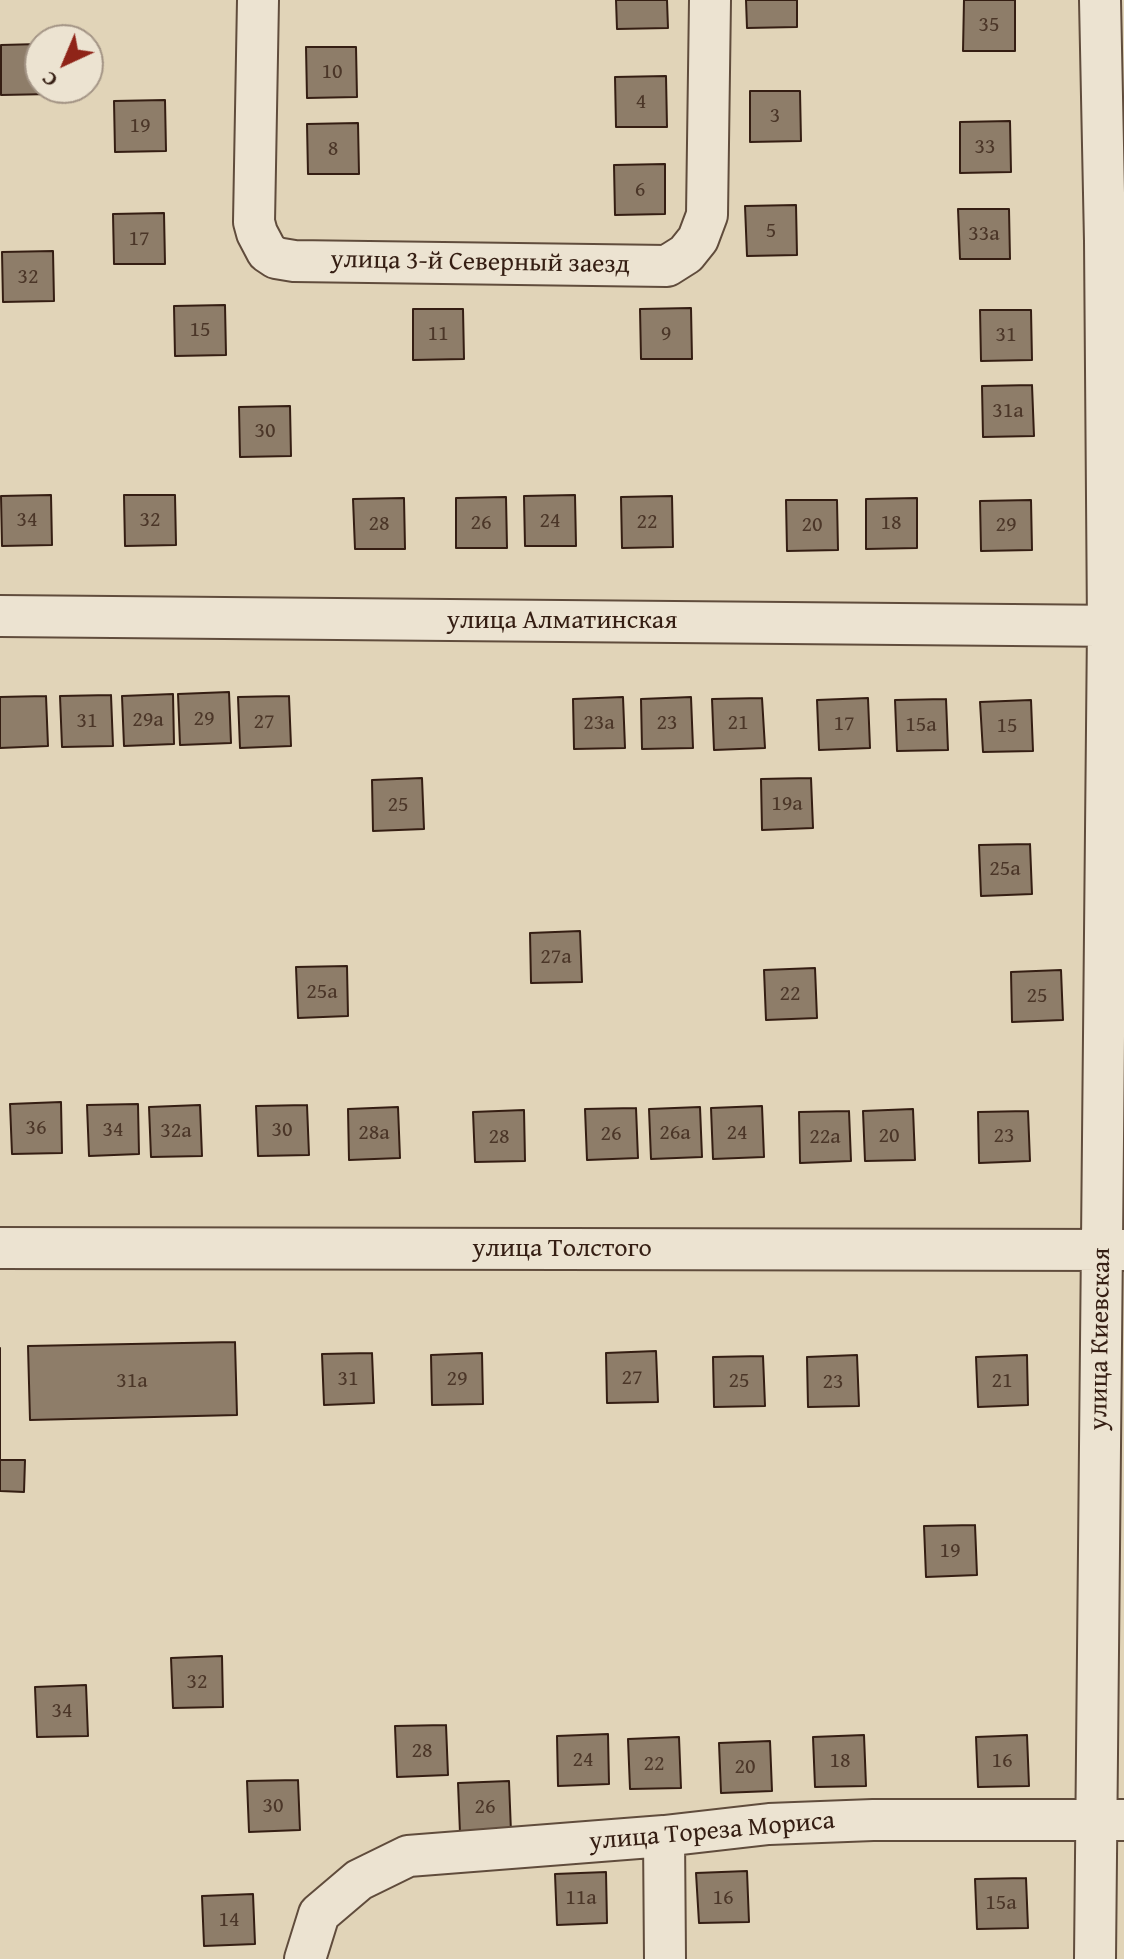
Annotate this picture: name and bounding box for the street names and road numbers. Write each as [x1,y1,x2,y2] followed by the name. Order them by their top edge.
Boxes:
[330,245,630,281] street label: улица 3-й Северный заезд
[447,605,677,637] street label: улица Алматинская
[472,1233,652,1265] street label: улица Толстого
[1084,1247,1118,1431] street label: улица Киевская
[588,1806,836,1858] street label: улица Тореза Мориса

